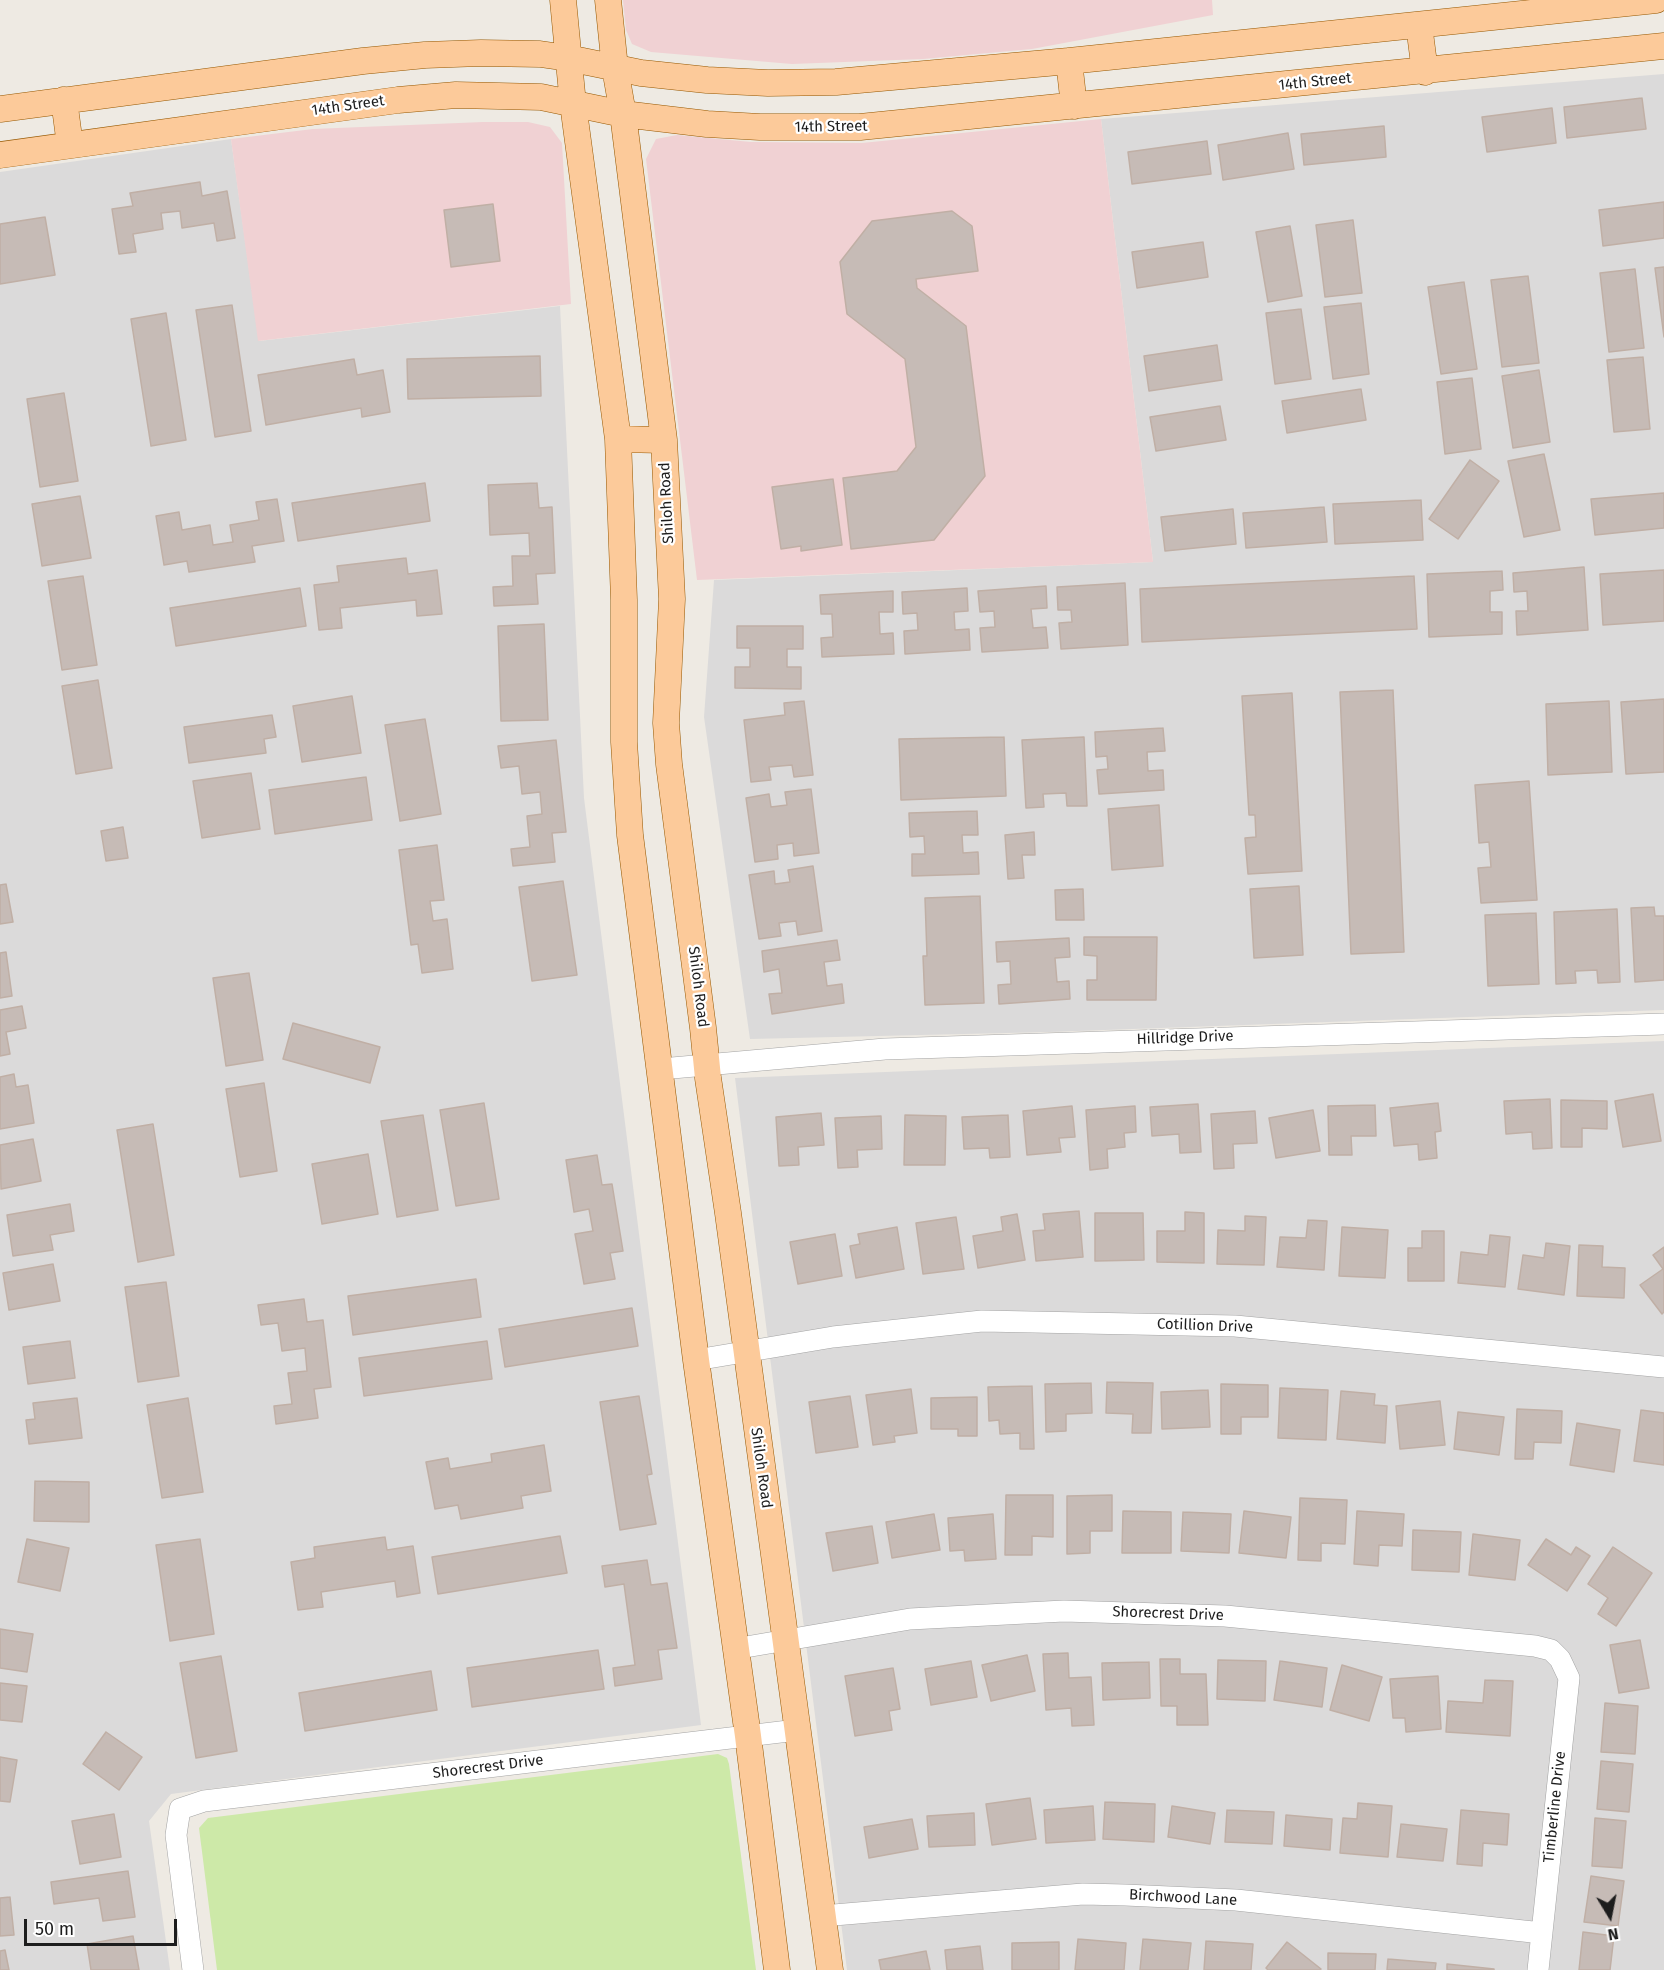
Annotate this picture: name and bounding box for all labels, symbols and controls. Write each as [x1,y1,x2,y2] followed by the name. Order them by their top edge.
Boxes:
[1278,69,1352,95] street label: 14th Street
[310,92,386,120] street label: 14th Street
[794,117,868,137] street label: 14th Street
[656,462,678,544] street label: Shiloh Road
[684,945,712,1029] street label: Shiloh Road
[1136,1027,1234,1049] street label: Hillridge Drive
[1157,1315,1253,1337] street label: Cotillion Drive
[746,1426,776,1510] street label: Shiloh Road
[1112,1603,1224,1625] street label: Shorecrest Drive
[1540,1750,1570,1864] street label: Timberline Drive
[432,1751,544,1783] street label: Shorecrest Drive
[1128,1886,1238,1910] street label: Birchwood Lane
[1580,1886,1640,1946] north arrow
[27,1907,180,1945] scale bar
[35,1918,74,1940] text: 50 m
[1606,1924,1620,1944] text: N

